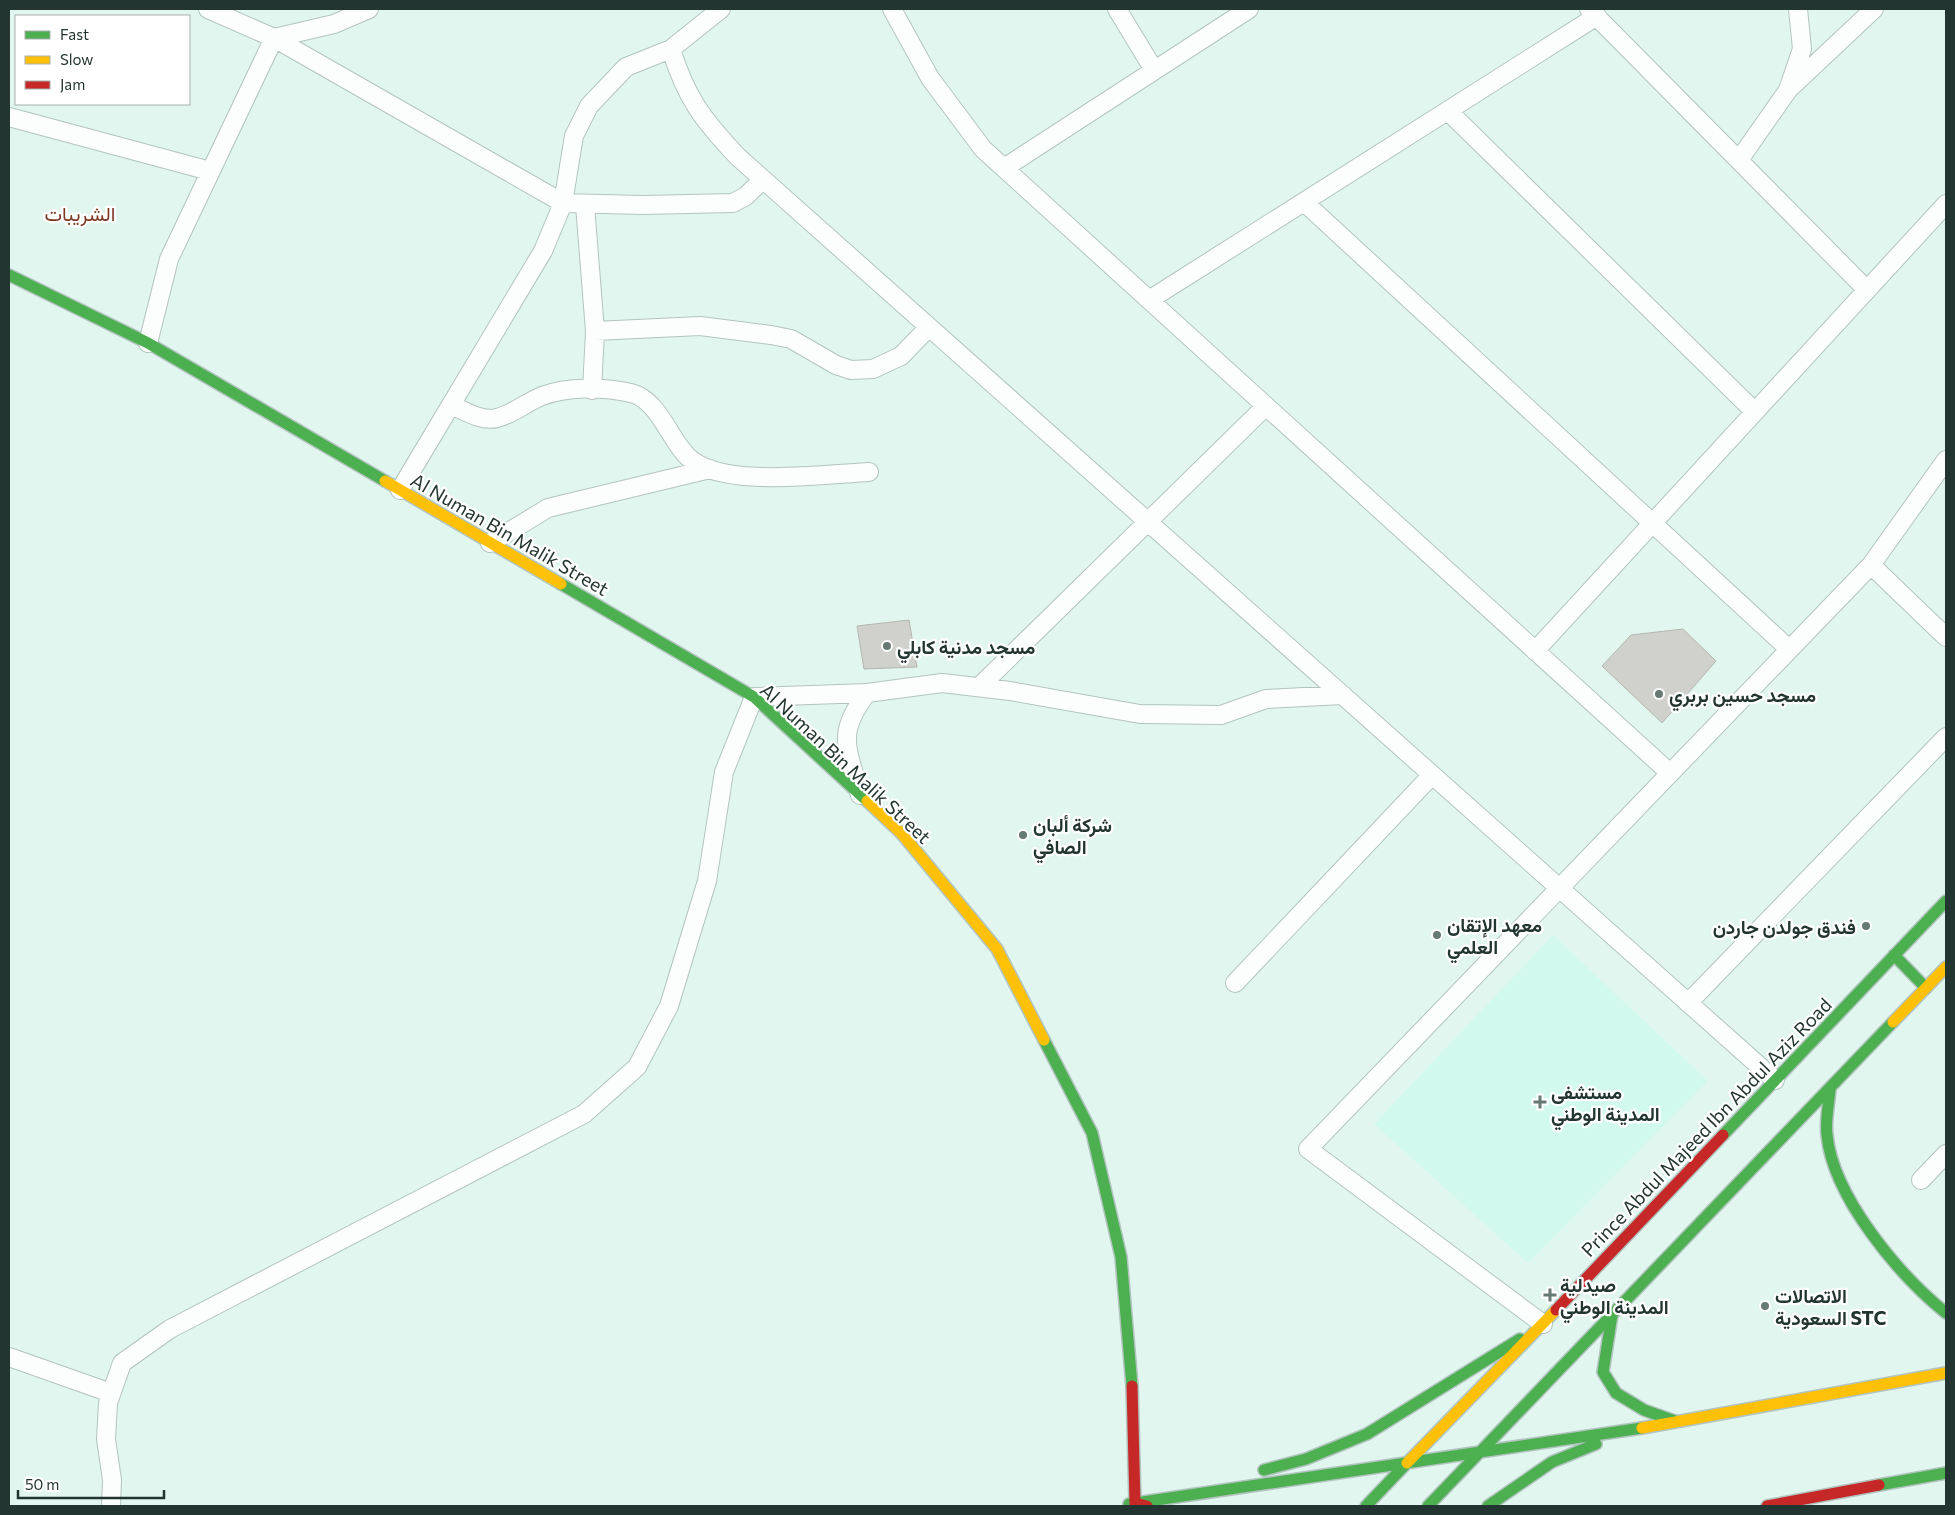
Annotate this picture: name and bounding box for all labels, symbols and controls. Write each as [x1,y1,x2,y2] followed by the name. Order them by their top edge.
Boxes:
[15,15,190,105] legend
[60,25,89,43] text: Fast
[60,50,93,68] text: Slow
[60,75,85,93] text: Jam
[45,201,115,227] district label: الشريبات
[407,468,613,600] street label: Al Numan Bin Malik Street
[897,635,1035,664] place label: مسجد مدنية كابلي
[881,640,893,652] marker: مسجد مدنية كابلي
[756,678,936,848] street label: Al Numan Bin Malik Street
[1669,683,1816,712] place label: مسجد حسين بربري
[1653,688,1665,700] marker: مسجد حسين بربري
[1033,813,1112,864] place label: شركة ألبان الصافي
[1017,829,1029,841] marker: شركة ألبان الصافي
[1447,913,1542,964] place label: معهد الإتقان العلمي
[1713,915,1856,940] place label: فندق جولدن جاردن
[1860,920,1872,932] marker: فندق جولدن جاردن
[1431,929,1443,941] marker: معهد الإتقان العلمي
[1576,993,1836,1261] street label: Prince Abdul Majeed Ibn Abdul Aziz Road
[1551,1080,1660,1131] place label: مستشفى المدينة الوطني
[1533,1095,1547,1109] marker: مستشفى المدينة الوطني
[1560,1273,1669,1324] place label: صيدلية المدينة الوطني
[1775,1284,1886,1331] place label: الاتصالات السعودية STC
[1544,1289,1556,1301] marker: صيدلية المدينة الوطني
[1759,1300,1771,1312] marker: الاتصالات السعودية STC
[18,1468,164,1500] scale bar
[25,1475,59,1493] text: 50 m

